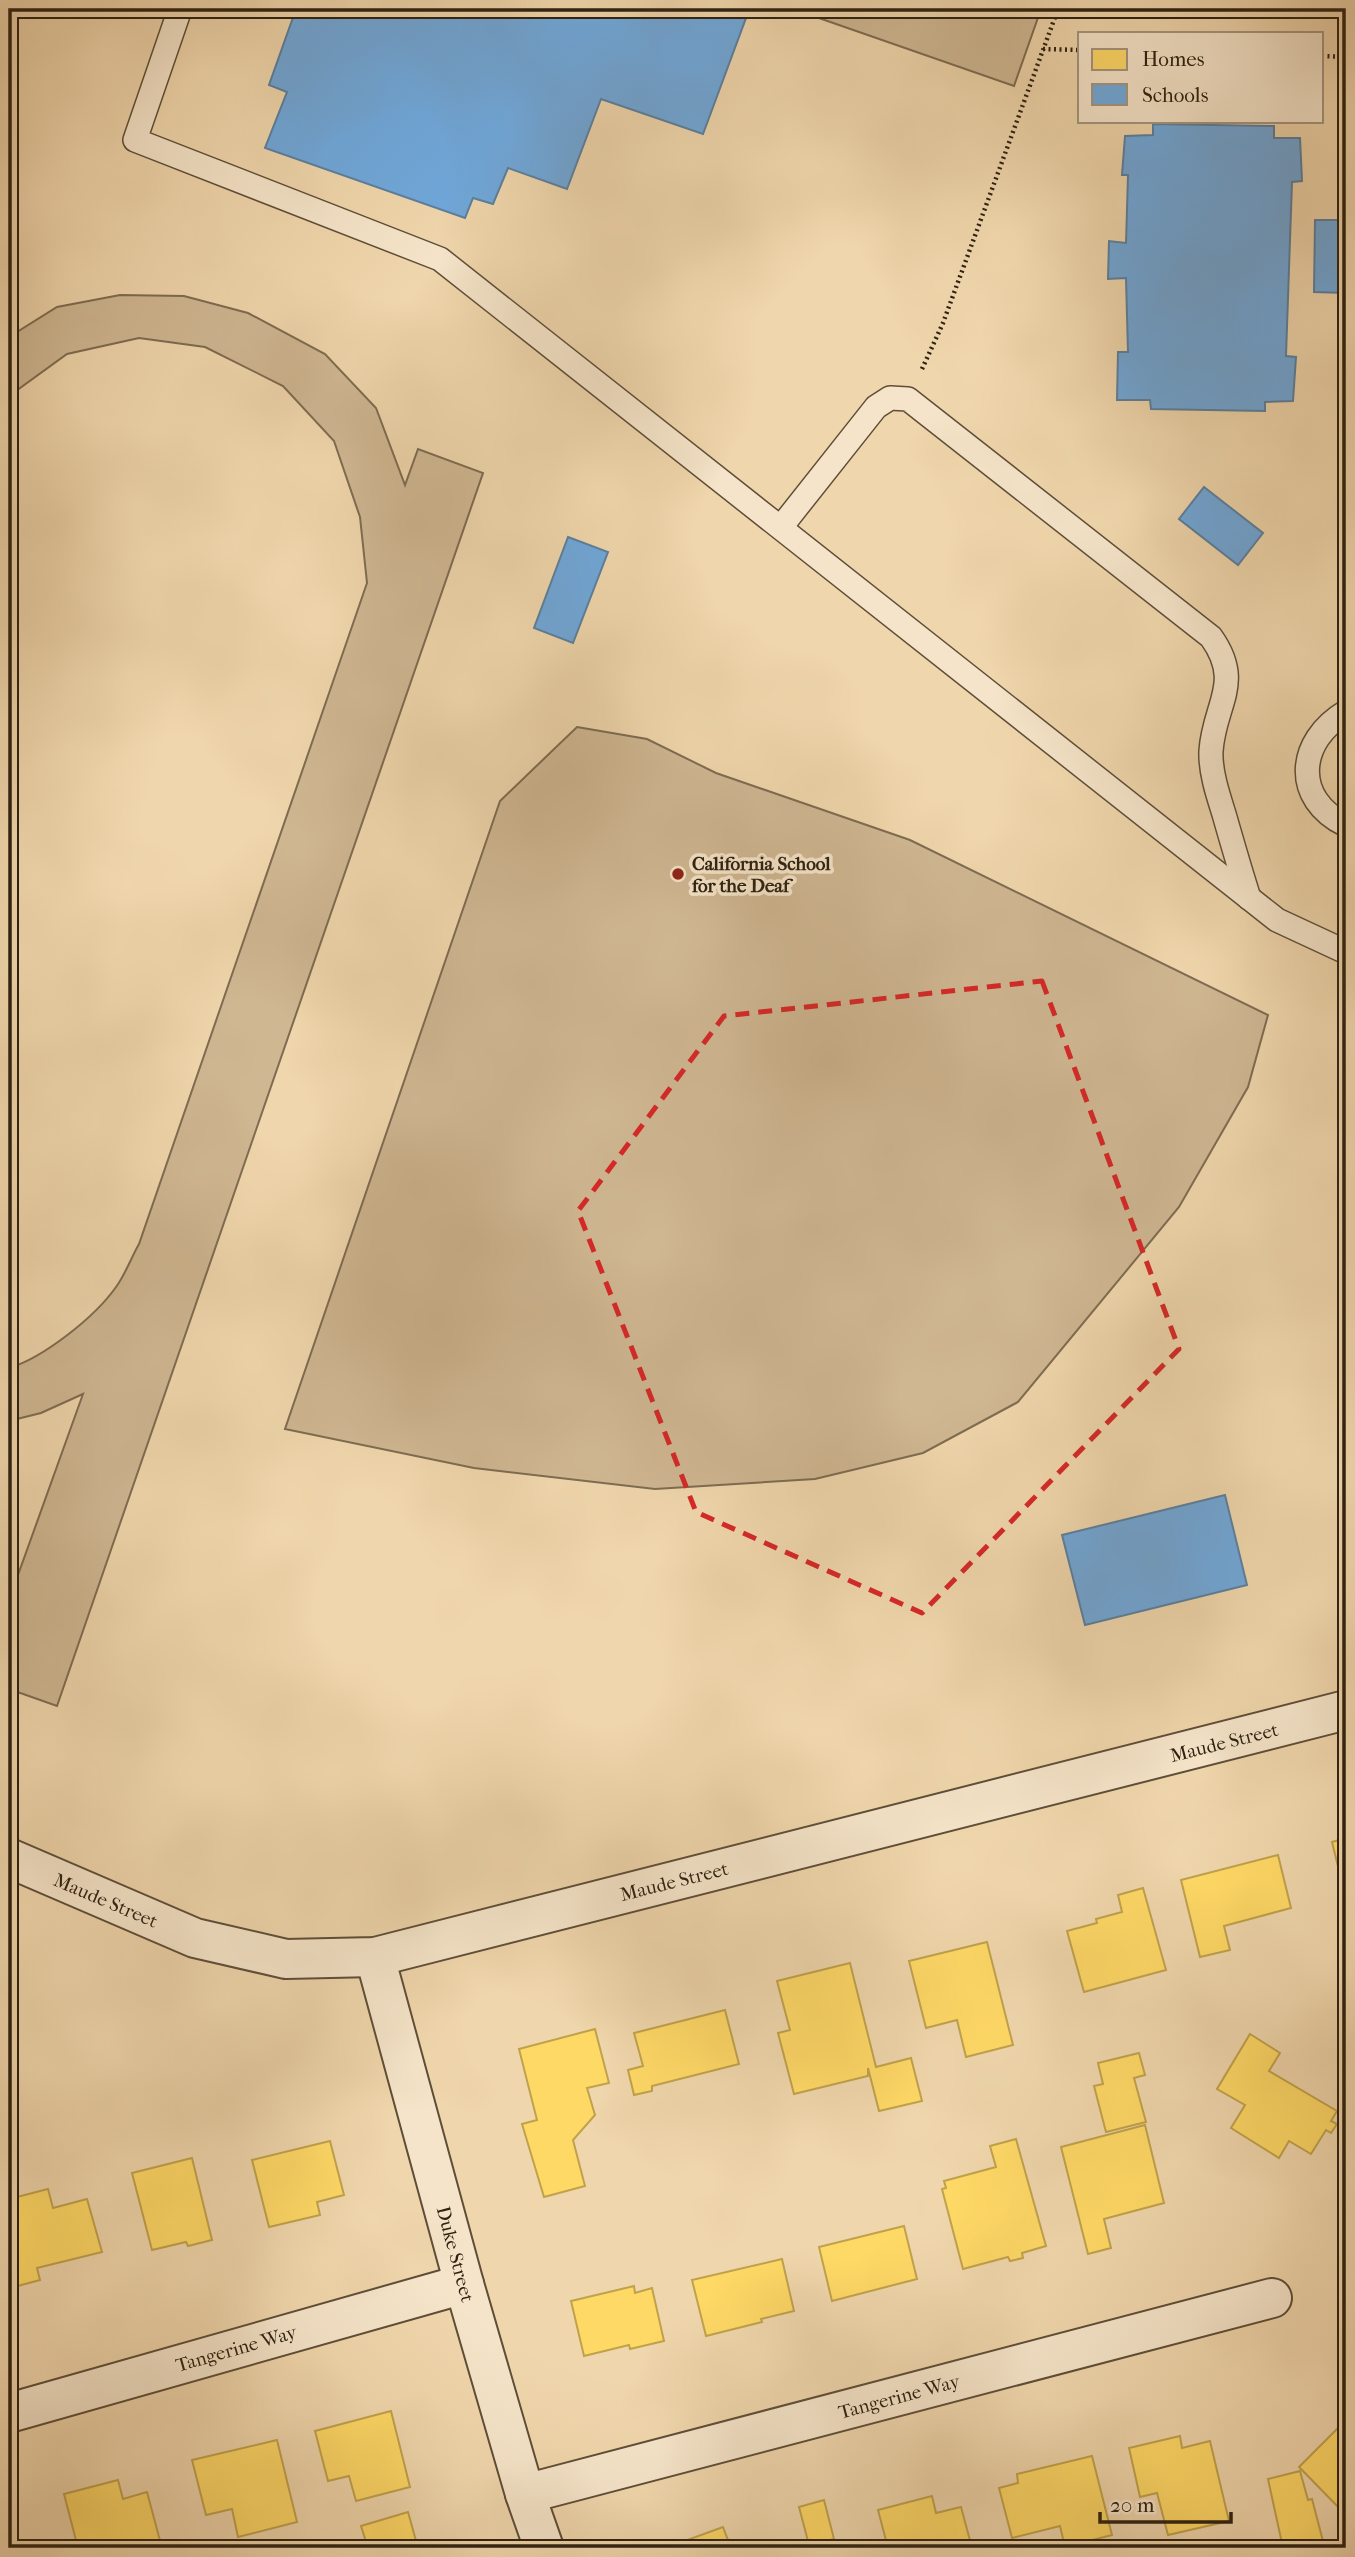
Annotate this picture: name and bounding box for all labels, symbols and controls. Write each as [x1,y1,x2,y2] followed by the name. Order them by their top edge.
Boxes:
[1078,32,1324,122] legend
[1142,47,1205,71] text: Homes
[1142,83,1209,107] text: Schools
[691,853,831,897] place label: California School for the Deaf
[670,866,686,882] marker: California School for the Deaf
[1168,1719,1281,1767] street label: Maude Street
[618,1858,731,1906] street label: Maude Street
[50,1869,161,1933] street label: Maude Street
[432,2204,478,2305] street label: Duke Street
[173,2321,300,2377] street label: Tangerine Way
[836,2370,963,2424] street label: Tangerine Way
[1100,2480,1231,2524] scale bar
[1110,2493,1155,2517] text: 20 m

